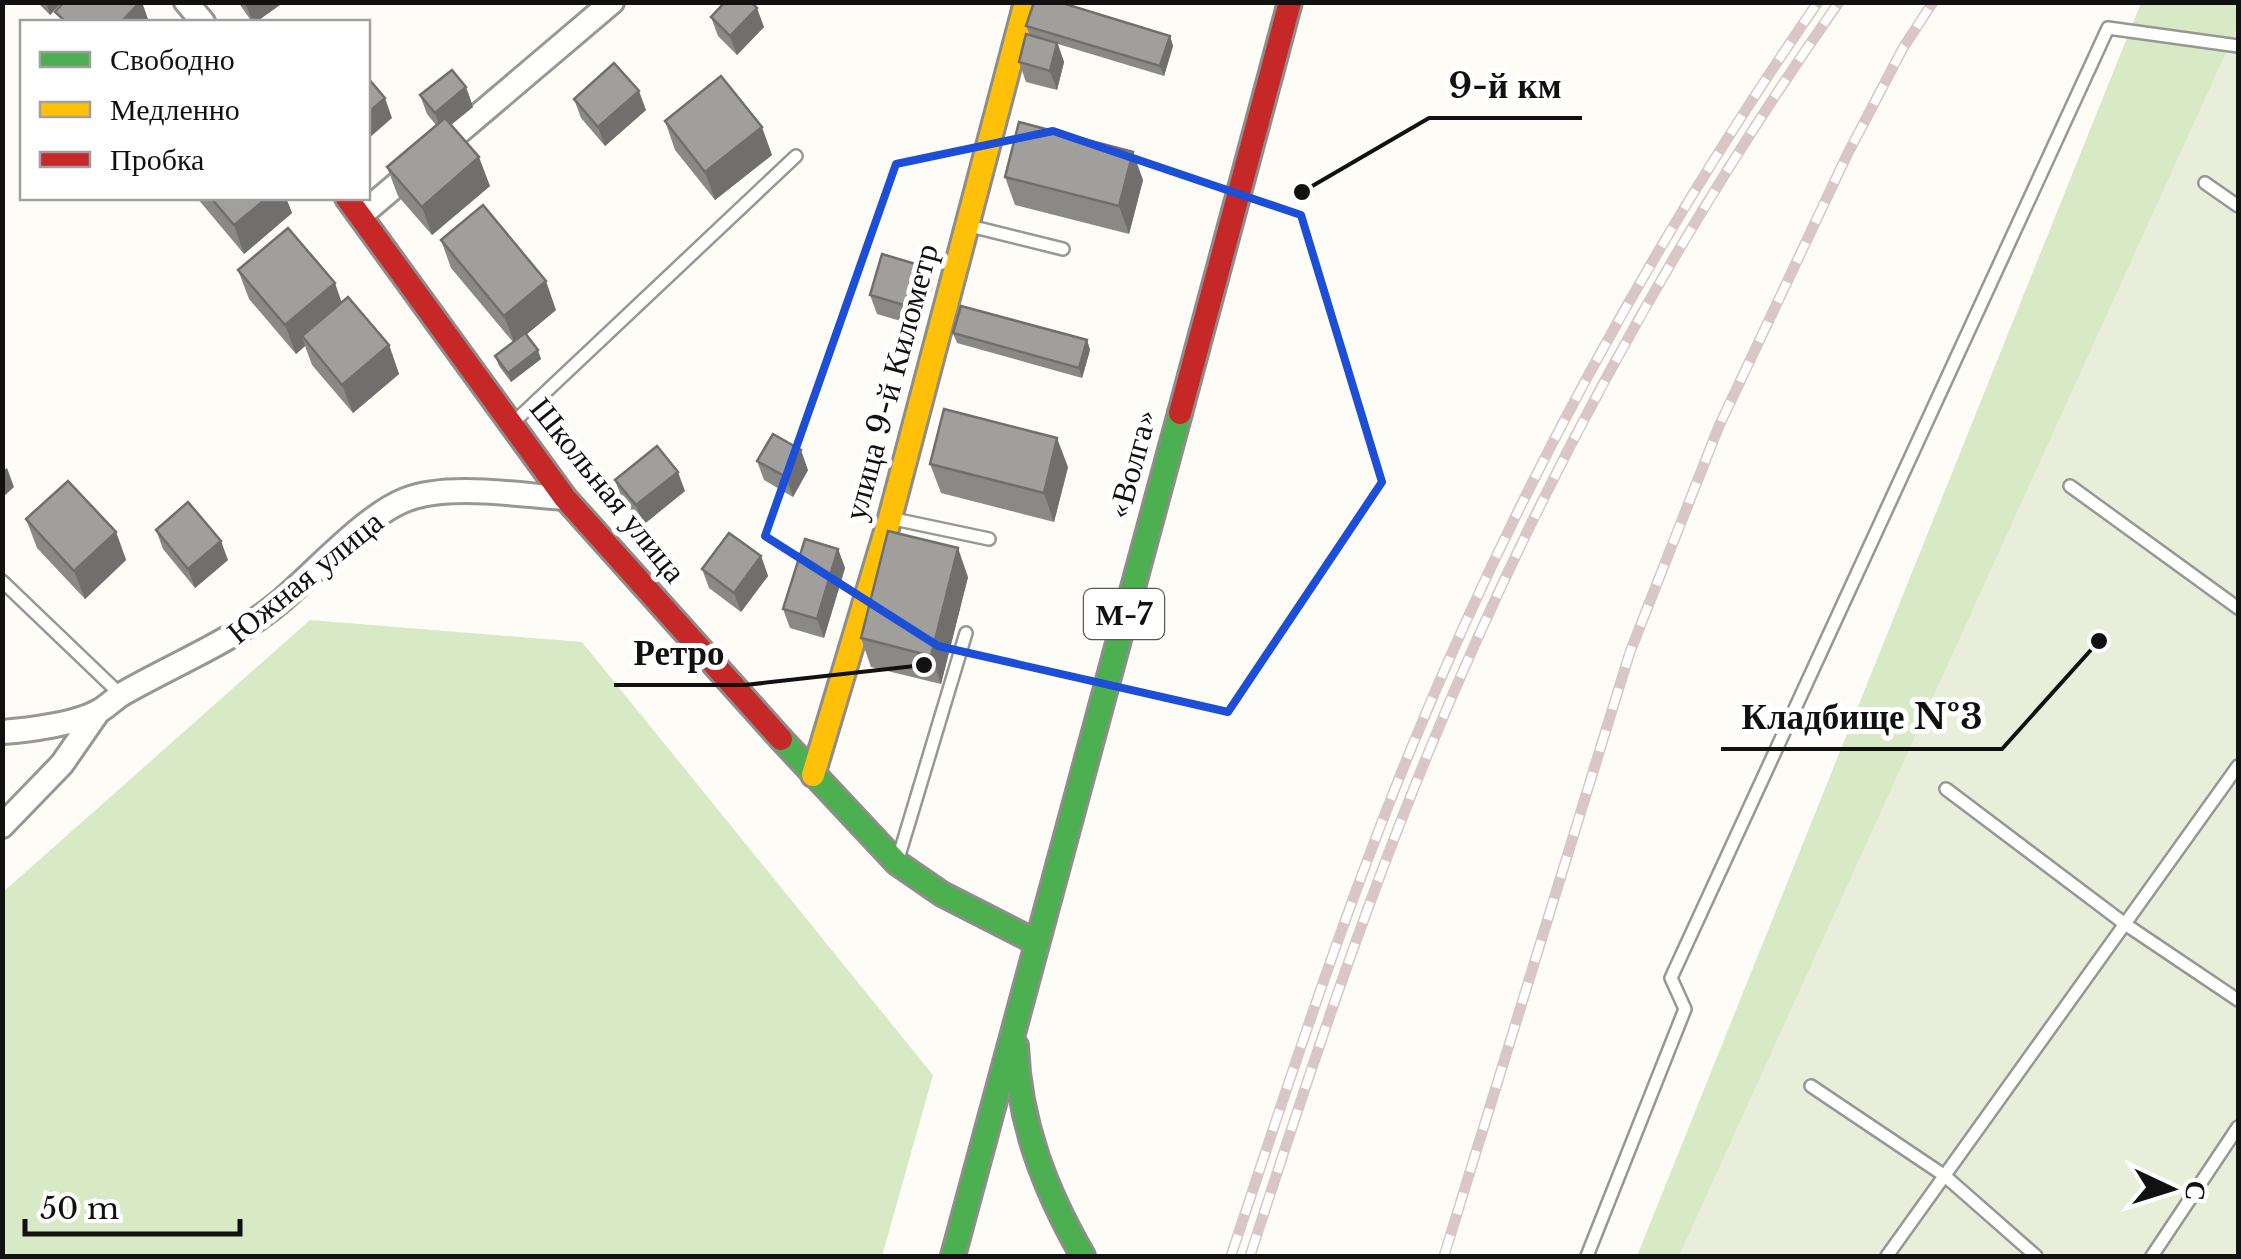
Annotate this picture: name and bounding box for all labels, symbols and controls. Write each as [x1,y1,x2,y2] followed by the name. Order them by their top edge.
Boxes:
[20,20,370,200] legend
[110,41,235,78] text: Свободно
[1429,53,1582,118] callout: 9-й км
[1448,64,1562,107] text: 9-й км
[110,91,240,128] text: Медленно
[110,141,204,178] text: Пробка
[835,239,947,525] street label: улица 9-й Километр
[521,389,695,591] street label: Школьная улица
[1098,405,1166,523] street label: «Волга»
[219,502,391,652] street label: Южная улица
[1084,589,1164,639] road number: М-7
[614,620,745,685] callout: Ретро
[633,631,725,674] text: Ретро
[1721,684,2002,749] callout: Кладбище №3
[1742,695,1982,738] text: Кладбище №3
[2121,1139,2221,1239] north arrow
[25,1174,240,1236] scale bar
[2177,1179,2214,1202] text: С
[40,1190,119,1227] text: 50 m

